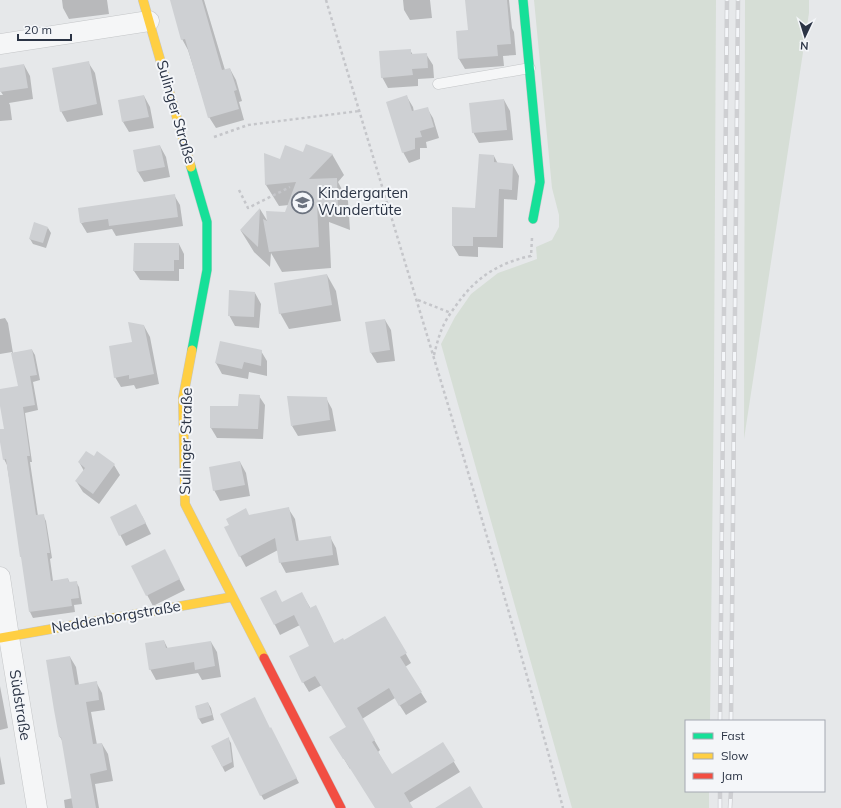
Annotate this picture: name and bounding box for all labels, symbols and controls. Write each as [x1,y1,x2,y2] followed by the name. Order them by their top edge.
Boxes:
[18,16,71,42] scale bar
[785,16,825,56] north arrow
[24,22,52,37] text: 20 m
[800,39,809,53] text: N
[153,58,200,166] street label: Sulinger Straße
[318,183,408,219] place label: Kindergarten Wundertüte
[290,189,316,215] school or university icon: Kindergarten Wundertüte
[175,387,196,495] street label: Sulinger Straße
[50,596,182,637] street label: Neddenborgstraße
[6,668,35,742] street label: Südstraße
[685,720,825,792] legend
[721,728,745,743] text: Fast
[721,748,749,763] text: Slow
[721,768,743,783] text: Jam

